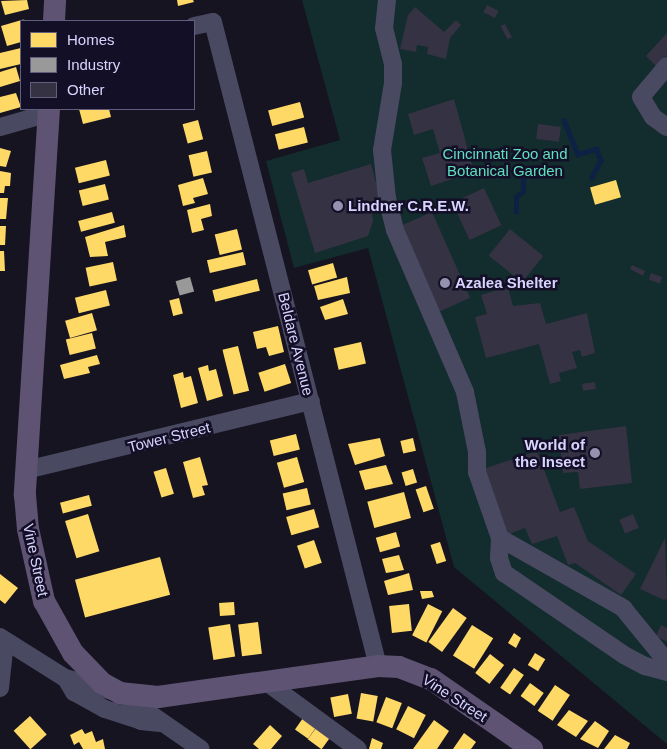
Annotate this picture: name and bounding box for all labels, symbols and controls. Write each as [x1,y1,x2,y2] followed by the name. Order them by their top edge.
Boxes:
[20,20,195,110] legend
[67,31,115,48] text: Homes
[67,56,120,73] text: Industry
[67,81,105,98] text: Other
[442,144,568,179] park label: Cincinnati Zoo and Botanical Garden
[348,197,469,215] place label: Lindner C.R.E.W.
[332,200,344,212] marker: Lindner C.R.E.W.
[455,274,558,292] place label: Azalea Shelter
[439,277,451,289] marker: Azalea Shelter
[274,290,318,398] street label: Beldare Avenue
[126,418,212,456] street label: Tower Street
[515,435,585,470] place label: World of the Insect
[589,447,601,459] marker: World of the Insect
[20,522,52,598] street label: Vine Street
[419,670,491,726] street label: Vine Street

